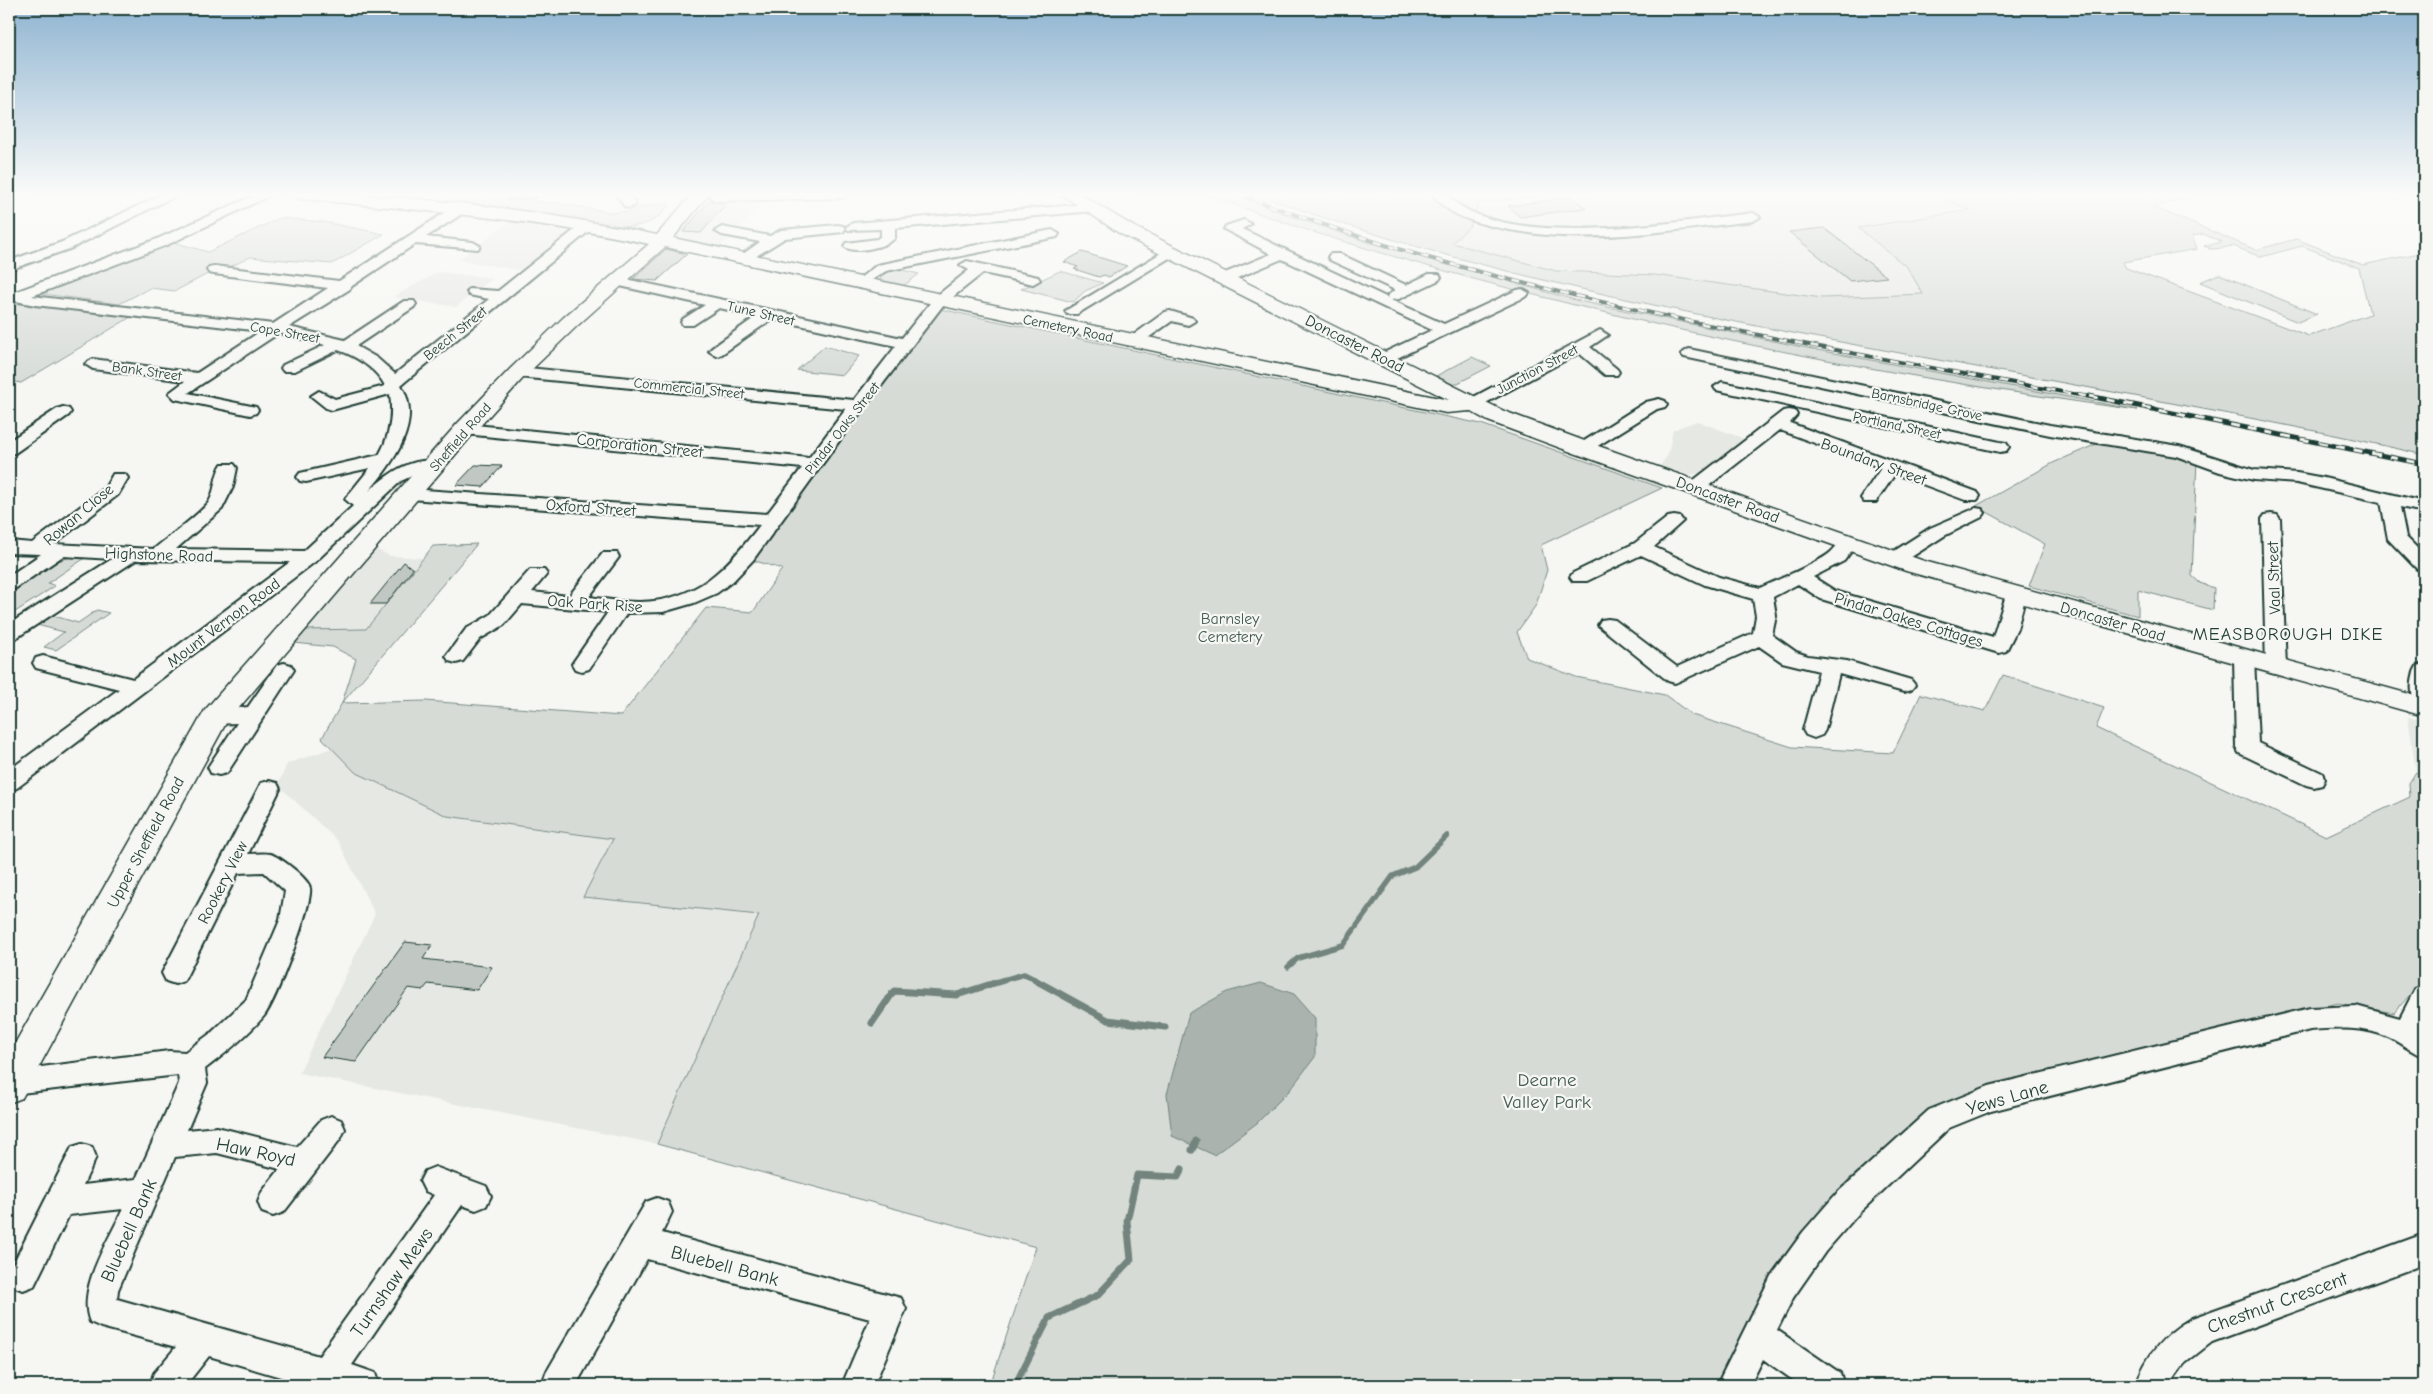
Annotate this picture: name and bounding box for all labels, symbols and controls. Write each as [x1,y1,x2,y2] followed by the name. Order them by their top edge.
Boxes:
[725,297,797,330] street label: Tune Street
[420,302,491,364] street label: Beech Street
[1021,311,1114,346] street label: Cemetery Road
[1302,311,1407,377] street label: Doncaster Road
[249,318,322,347] street label: Cope Street
[1493,340,1582,398] street label: Junction Street
[111,358,184,385] street label: Bank Street
[633,374,746,403] street label: Commercial Street
[801,378,884,478] street label: Pindar Oaks Street
[1870,384,1984,425] street label: Barnsbridge Grove
[426,399,495,475] street label: Sheffield Road
[1851,408,1943,443] street label: Portland Street
[576,430,704,462] street label: Corporation Street
[1818,434,1929,490] street label: Boundary Street
[1674,473,1782,527] street label: Doncaster Road
[40,480,117,549] street label: Rowan Close
[545,496,637,520] street label: Oxford Street
[2264,541,2284,615] street label: Vaal Street
[105,544,213,566] street label: Highstone Road
[164,574,284,671] street label: Mount Vernon Road
[1832,589,1985,651] street label: Pindar Oakes Cottages
[547,592,643,616] street label: Oak Park Rise
[2058,598,2167,646] street label: Doncaster Road
[1198,610,1263,646] park label: Barnsley Cemetery
[2193,624,2383,645] district label: MEASBOROUGH DIKE
[104,774,188,911] street label: Upper Sheffield Road
[194,838,252,927] street label: Rookery View
[1503,1069,1592,1113] park label: Dearne Valley Park
[1964,1076,2051,1120] street label: Yews Lane
[214,1133,297,1171] street label: Haw Royd
[96,1175,162,1285] street label: Bluebell Bank
[346,1224,438,1341] street label: Turnshaw Mews
[668,1241,782,1291] street label: Bluebell Bank
[2204,1267,2351,1339] street label: Chestnut Crescent

